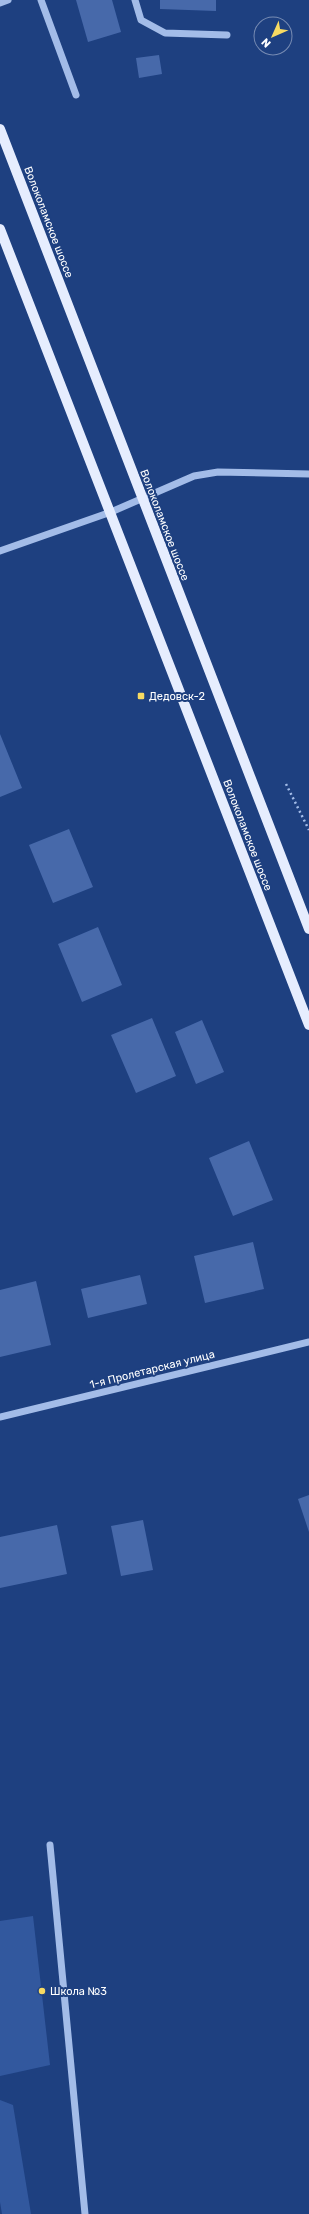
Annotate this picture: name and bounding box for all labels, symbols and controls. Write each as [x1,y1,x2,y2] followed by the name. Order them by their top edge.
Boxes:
[253,16,293,56] north arrow
[259,35,274,50] text: N
[21,165,76,280] street label: Волоколамское шоссе
[137,468,192,583] street label: Волоколамское шоссе
[149,690,205,703] place label: Дедовск-2
[136,691,146,701] marker: Дедовск-2
[220,778,275,893] street label: Волоколамское шоссе
[88,1348,216,1391] street label: 1-я Пролетарская улица
[50,1985,107,1998] place label: Школа №3
[37,1986,47,1996] marker: Школа №3

